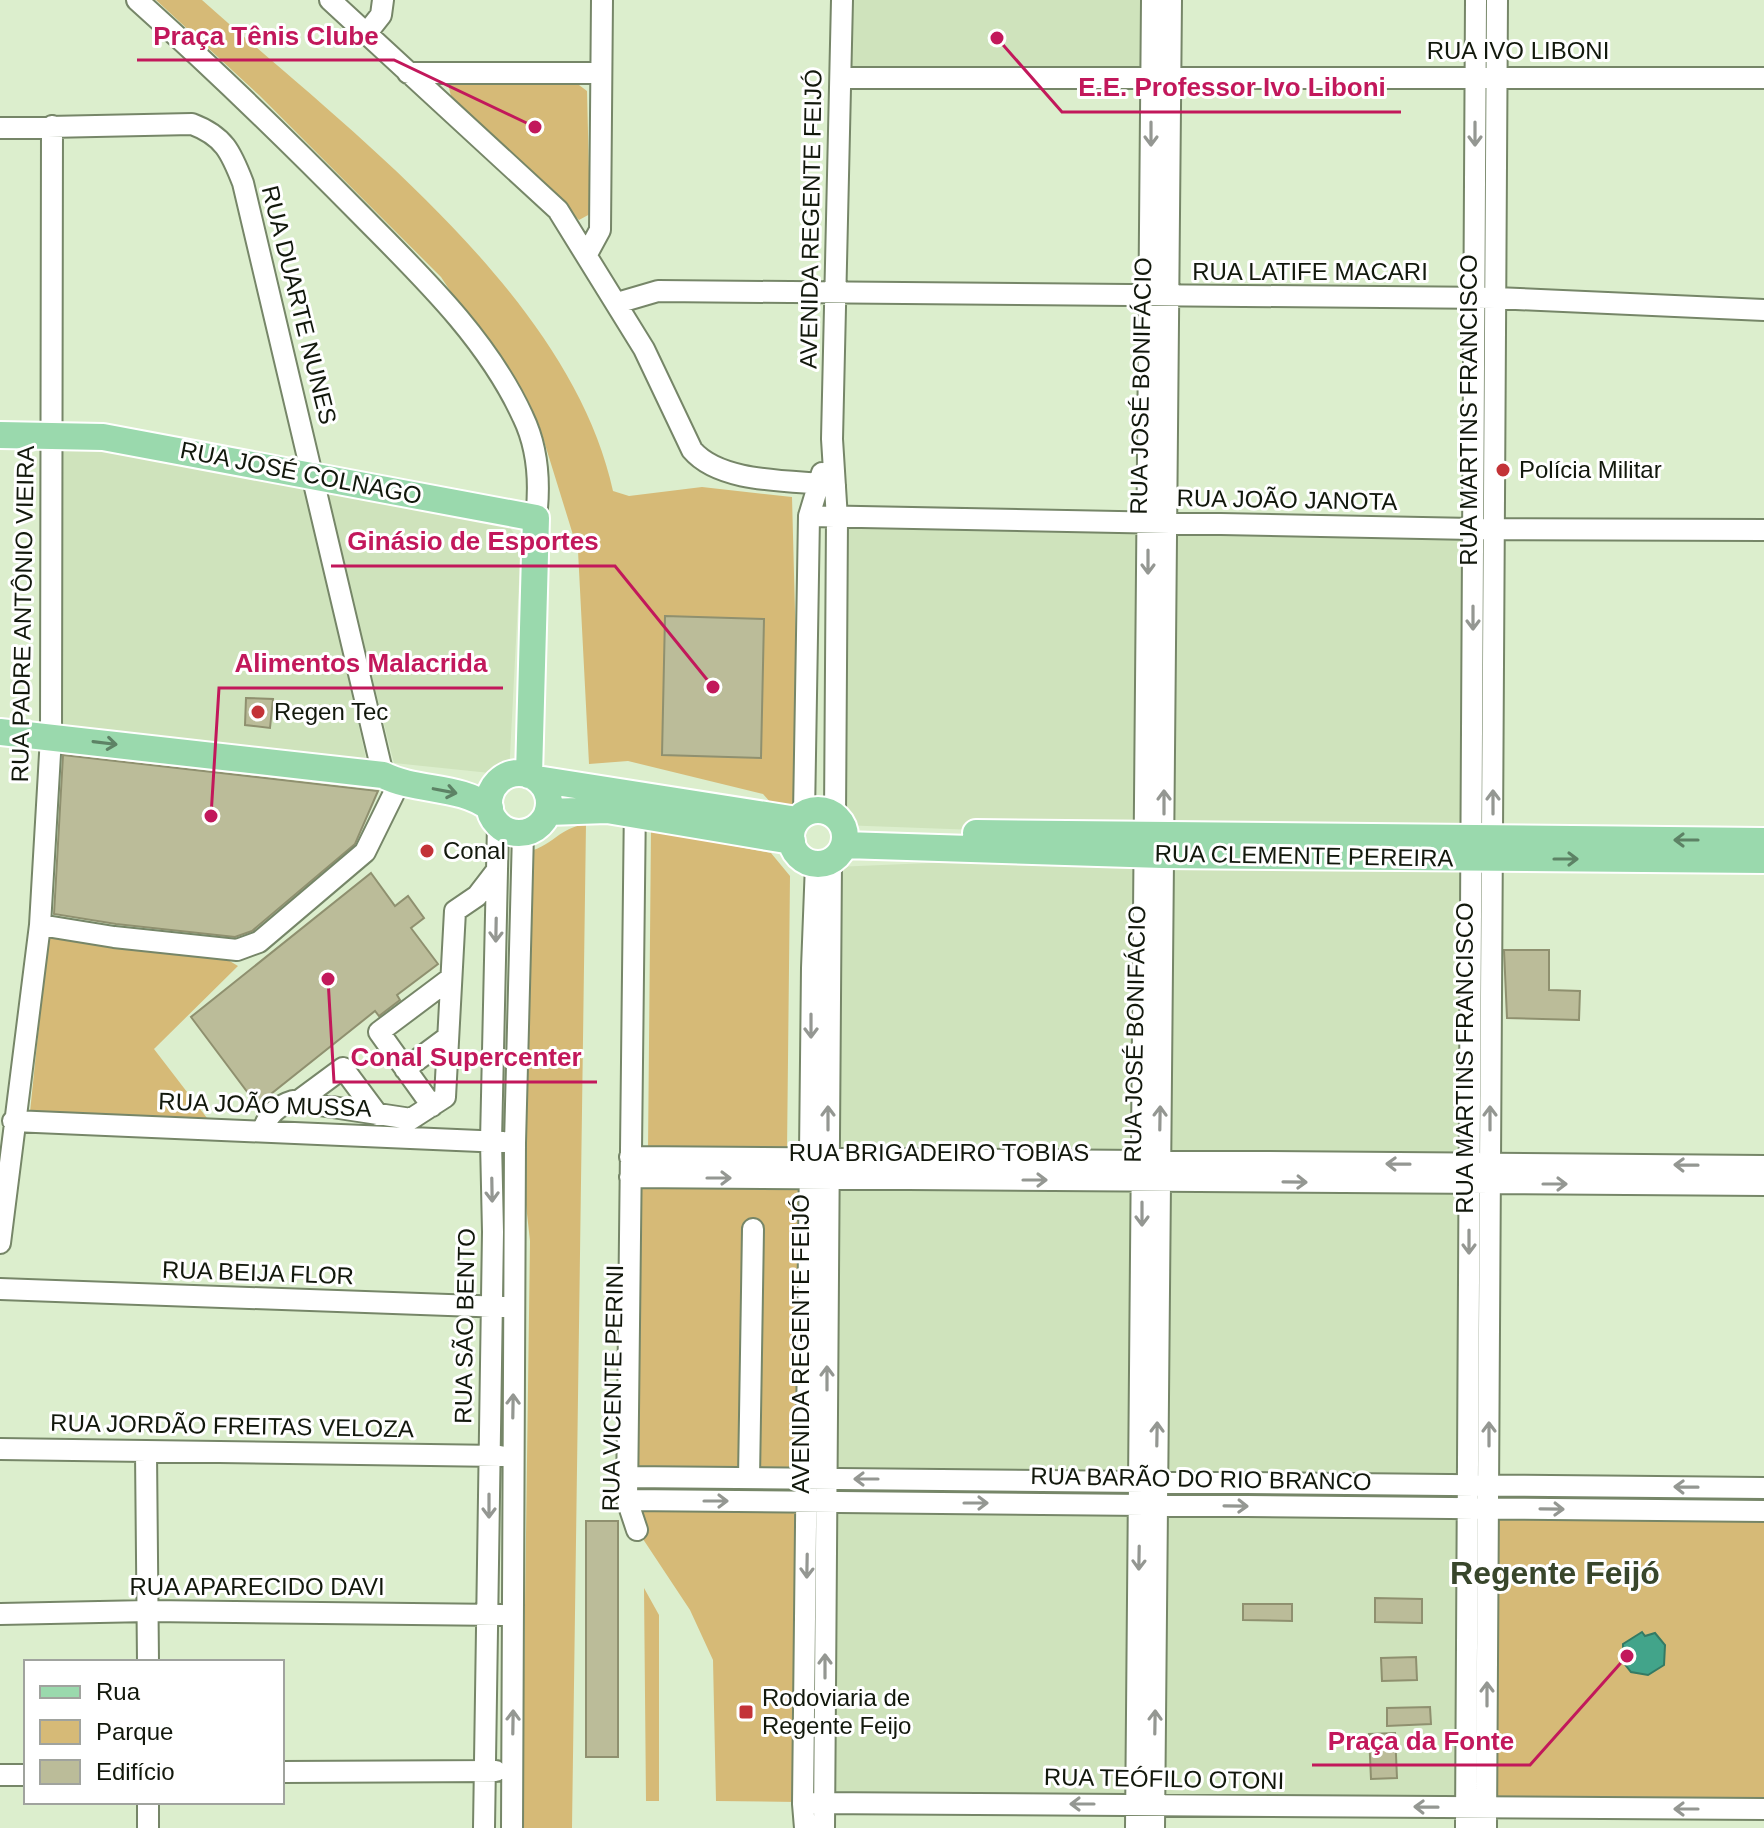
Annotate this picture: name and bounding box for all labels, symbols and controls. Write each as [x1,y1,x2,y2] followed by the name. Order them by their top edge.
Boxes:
[137,10,394,60] callout: Praça Tênis Clube
[153,21,379,51] text: Praça Tênis Clube
[1427,37,1609,64] street label: RUA IVO LIBONI
[1062,62,1401,112] callout: E.E. Professor Ivo Liboni
[794,69,827,369] street label: AVENIDA REGENTE FEIJÓ
[1078,72,1386,102] text: E.E. Professor Ivo Liboni
[1143,120,1159,147] one-way arrow
[1467,120,1483,147] one-way arrow
[257,183,342,427] street label: RUA DUARTE NUNES
[1455,254,1482,566] street label: RUA MARTINS FRANCISCO
[1125,257,1156,515] street label: RUA JOSÉ BONIFÁCIO
[1192,258,1428,285] street label: RUA LATIFE MACARI
[178,436,424,509] street label: RUA JOSÉ COLNAGO
[6,445,39,783] street label: RUA PADRE ANTÔNIO VIEIRA
[1519,456,1662,483] place label: Polícia Militar
[1494,461,1512,479] marker: Polícia Militar
[1176,484,1398,515] street label: RUA JOÃO JANOTA
[331,516,615,566] callout: Ginásio de Esportes
[347,526,599,556] text: Ginásio de Esportes
[1140,548,1155,575] one-way arrow
[1465,604,1481,631] one-way arrow
[219,638,503,688] callout: Alimentos Malacrida
[235,648,488,678] text: Alimentos Malacrida
[274,698,388,725] place label: Regen Tec
[249,703,267,721] marker: Regen Tec
[91,736,118,751] one-way arrow
[432,784,457,799] one-way arrow
[1157,789,1172,816] one-way arrow
[1485,789,1501,816] one-way arrow
[1673,832,1700,848] one-way arrow
[443,837,506,864] place label: Conal
[1154,839,1454,872] street label: RUA CLEMENTE PEREIRA
[418,842,436,860] marker: Conal
[1552,851,1579,866] one-way arrow
[1451,902,1478,1214] street label: RUA MARTINS FRANCISCO
[1119,905,1150,1163] street label: RUA JOSÉ BONIFÁCIO
[488,917,503,943] one-way arrow
[803,1012,819,1039] one-way arrow
[334,1032,597,1082] callout: Conal Supercenter
[350,1042,582,1072] text: Conal Supercenter
[158,1087,372,1122] street label: RUA JOÃO MUSSA
[820,1105,836,1132] one-way arrow
[1153,1105,1168,1132] one-way arrow
[1483,1105,1498,1132] one-way arrow
[789,1139,1089,1166] street label: RUA BRIGADEIRO TOBIAS
[1385,1156,1412,1171] one-way arrow
[1673,1157,1700,1173] one-way arrow
[705,1170,732,1186] one-way arrow
[1021,1172,1048,1187] one-way arrow
[1281,1174,1308,1190] one-way arrow
[484,1176,499,1203] one-way arrow
[1541,1176,1568,1192] one-way arrow
[787,1194,814,1494] street label: AVENIDA REGENTE FEIJÓ
[1134,1200,1150,1227] one-way arrow
[449,1228,480,1424] street label: RUA SÃO BENTO
[1461,1228,1477,1255] one-way arrow
[162,1256,354,1289] street label: RUA BEIJA FLOR
[597,1264,628,1512] street label: RUA VICENTE PERINI
[819,1365,835,1392] one-way arrow
[505,1393,521,1420] one-way arrow
[50,1409,414,1442] street label: RUA JORDÃO FREITAS VELOZA
[1150,1421,1165,1448] one-way arrow
[1481,1421,1497,1448] one-way arrow
[1030,1462,1372,1495] street label: RUA BARÃO DO RIO BRANCO
[853,1471,880,1487] one-way arrow
[1673,1479,1700,1495] one-way arrow
[481,1492,497,1519] one-way arrow
[702,1493,729,1509] one-way arrow
[962,1495,989,1511] one-way arrow
[1222,1498,1249,1514] one-way arrow
[1538,1501,1565,1516] one-way arrow
[1131,1544,1147,1571] one-way arrow
[799,1552,815,1579] one-way arrow
[1450,1555,1660,1591] district label: Regente Feijó
[129,1573,385,1600] street label: RUA APARECIDO DAVI
[817,1653,833,1680] one-way arrow
[24,1660,284,1804] legend
[96,1678,141,1705] text: Rua
[1479,1681,1495,1708] one-way arrow
[762,1684,911,1739] place label: Rodoviaria de Regente Feijo
[737,1703,755,1721] marker: Rodoviaria de Regente Feijo
[505,1709,521,1736] one-way arrow
[1147,1709,1163,1736] one-way arrow
[1312,1715,1530,1765] callout: Praça da Fonte
[96,1718,173,1745] text: Parque
[1328,1726,1514,1756] text: Praça da Fonte
[96,1758,175,1785] text: Edifício
[1044,1763,1284,1794] street label: RUA TEÓFILO OTONI
[1069,1796,1096,1812] one-way arrow
[1413,1799,1440,1815] one-way arrow
[1673,1801,1700,1817] one-way arrow

